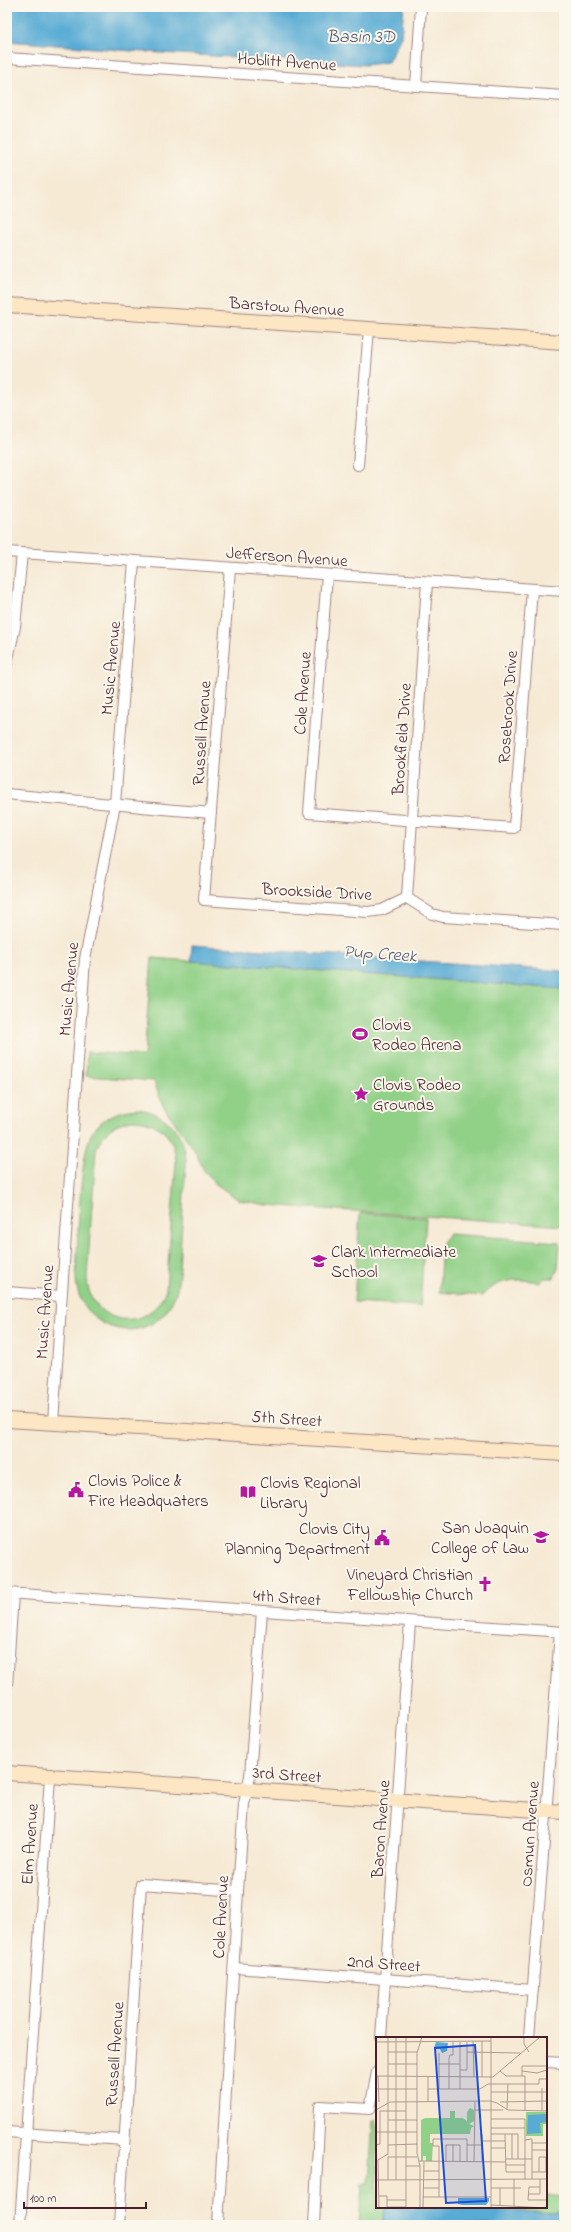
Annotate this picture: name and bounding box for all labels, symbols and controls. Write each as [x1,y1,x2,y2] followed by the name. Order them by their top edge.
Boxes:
[327,25,396,51] water label: Basin 3D
[237,47,338,78] street label: Hoblitt Avenue
[228,291,346,324] street label: Barstow Avenue
[225,541,349,574] street label: Jefferson Avenue
[95,620,128,716] street label: Music Avenue
[492,649,525,764] street label: Rosebrook Drive
[288,650,319,735] street label: Cole Avenue
[186,680,219,786] street label: Russell Avenue
[386,682,419,797] street label: Brookfield Drive
[260,877,373,908] street label: Brookside Drive
[342,939,418,971] water label: Pup Creek
[53,941,86,1037] street label: Music Avenue
[372,1013,461,1058] place label: Clovis Rodeo Arena
[351,1025,369,1043] sports icon: Clovis Rodeo Arena
[373,1073,461,1118] place label: Clovis Rodeo Grounds
[352,1085,370,1103] place icon: Clovis Rodeo Grounds
[331,1240,457,1285] place label: Clark Intermediate School
[310,1252,328,1270] school or university icon: Clark Intermediate School
[30,1264,61,1360] street label: Music Avenue
[251,1405,323,1434] street label: 5th Street
[87,1469,209,1514] place label: Clovis Police & Fire Headquaters
[260,1471,361,1517] place label: Clovis Regional Library
[67,1481,85,1499] public building icon: Clovis Police & Fire Headquaters
[239,1483,257,1501] library icon: Clovis Regional Library
[431,1516,529,1563] place label: San Joaquin College of Law
[225,1517,370,1564] place label: Clovis City Planning Department
[532,1528,550,1546] school or university icon: San Joaquin College of Law
[373,1529,391,1547] public building icon: Clovis City Planning Department
[346,1563,473,1608] place label: Vineyard Christian Fellowship Church
[476,1575,494,1593] church icon: Vineyard Christian Fellowship Church
[252,1584,322,1613] street label: 4th Street
[252,1761,322,1790] street label: 3rd Street
[366,1779,397,1880] street label: Baron Avenue
[514,1780,547,1888] street label: Osmun Avenue
[15,1802,46,1886] street label: Elm Avenue
[207,1874,236,1959] street label: Cole Avenue
[346,1949,422,1980] street label: 2nd Street
[99,2001,132,2107] street label: Russell Avenue
[376,2037,547,2208] inset map
[24,2184,146,2210] scale bar
[30,2190,57,2208] text: 100 m

